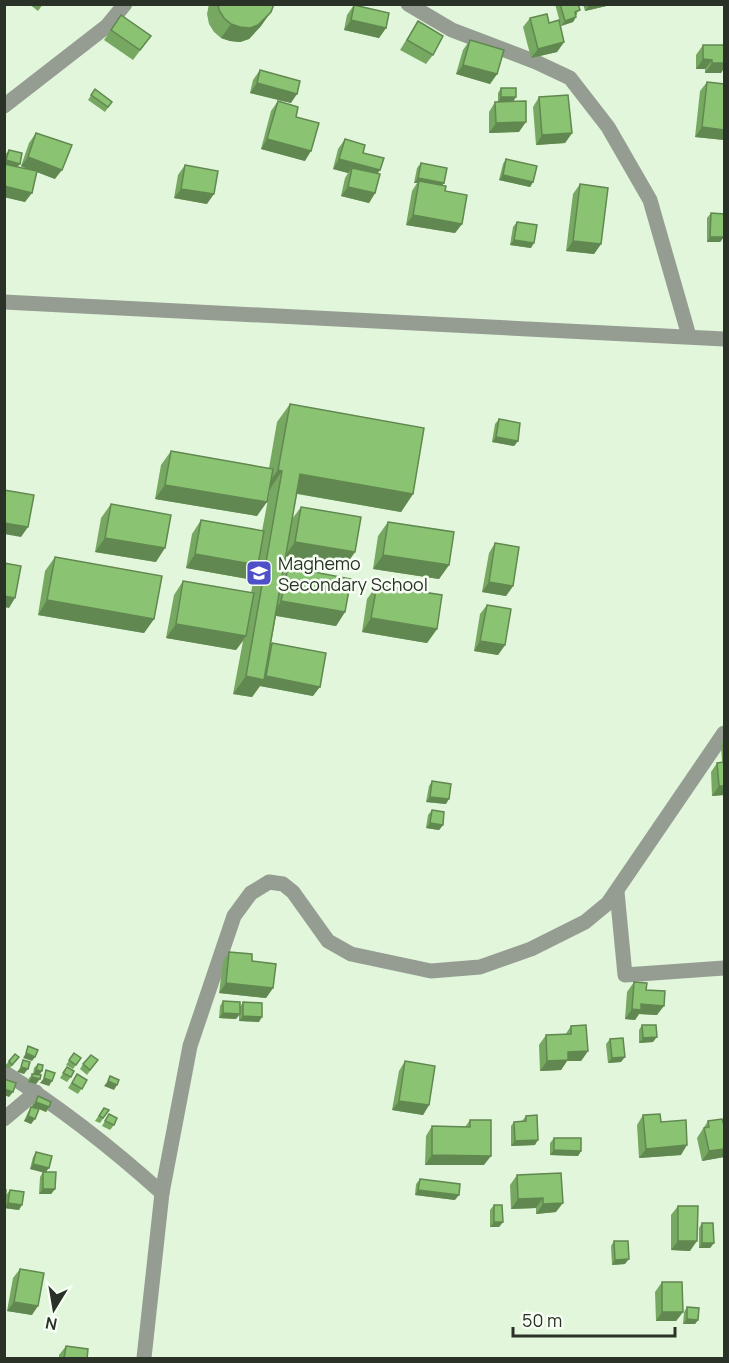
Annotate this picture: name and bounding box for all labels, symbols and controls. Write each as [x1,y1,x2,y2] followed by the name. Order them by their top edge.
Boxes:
[278,551,428,596] place label: Maghemo Secondary School
[244,558,274,588] school or university icon: Maghemo Secondary School
[24,1279,84,1339] north arrow
[513,1300,675,1338] scale bar
[522,1308,562,1332] text: 50 m
[43,1312,59,1336] text: N

